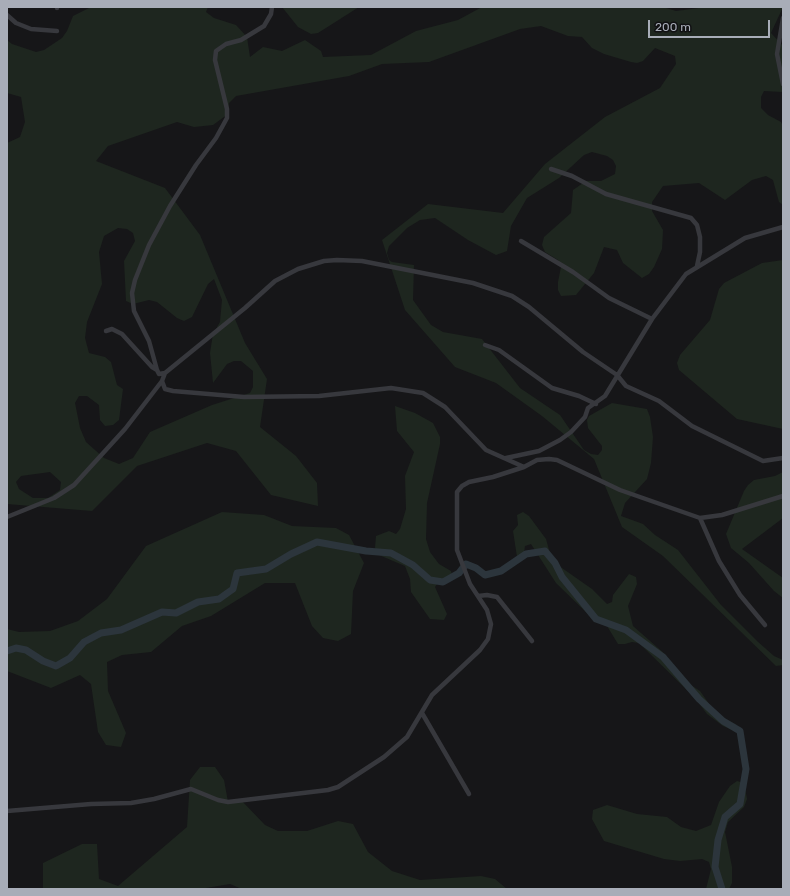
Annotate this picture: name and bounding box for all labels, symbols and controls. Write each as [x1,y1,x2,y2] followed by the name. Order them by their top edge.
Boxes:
[650,12,772,38] scale bar
[655,20,691,34] text: 200 m

